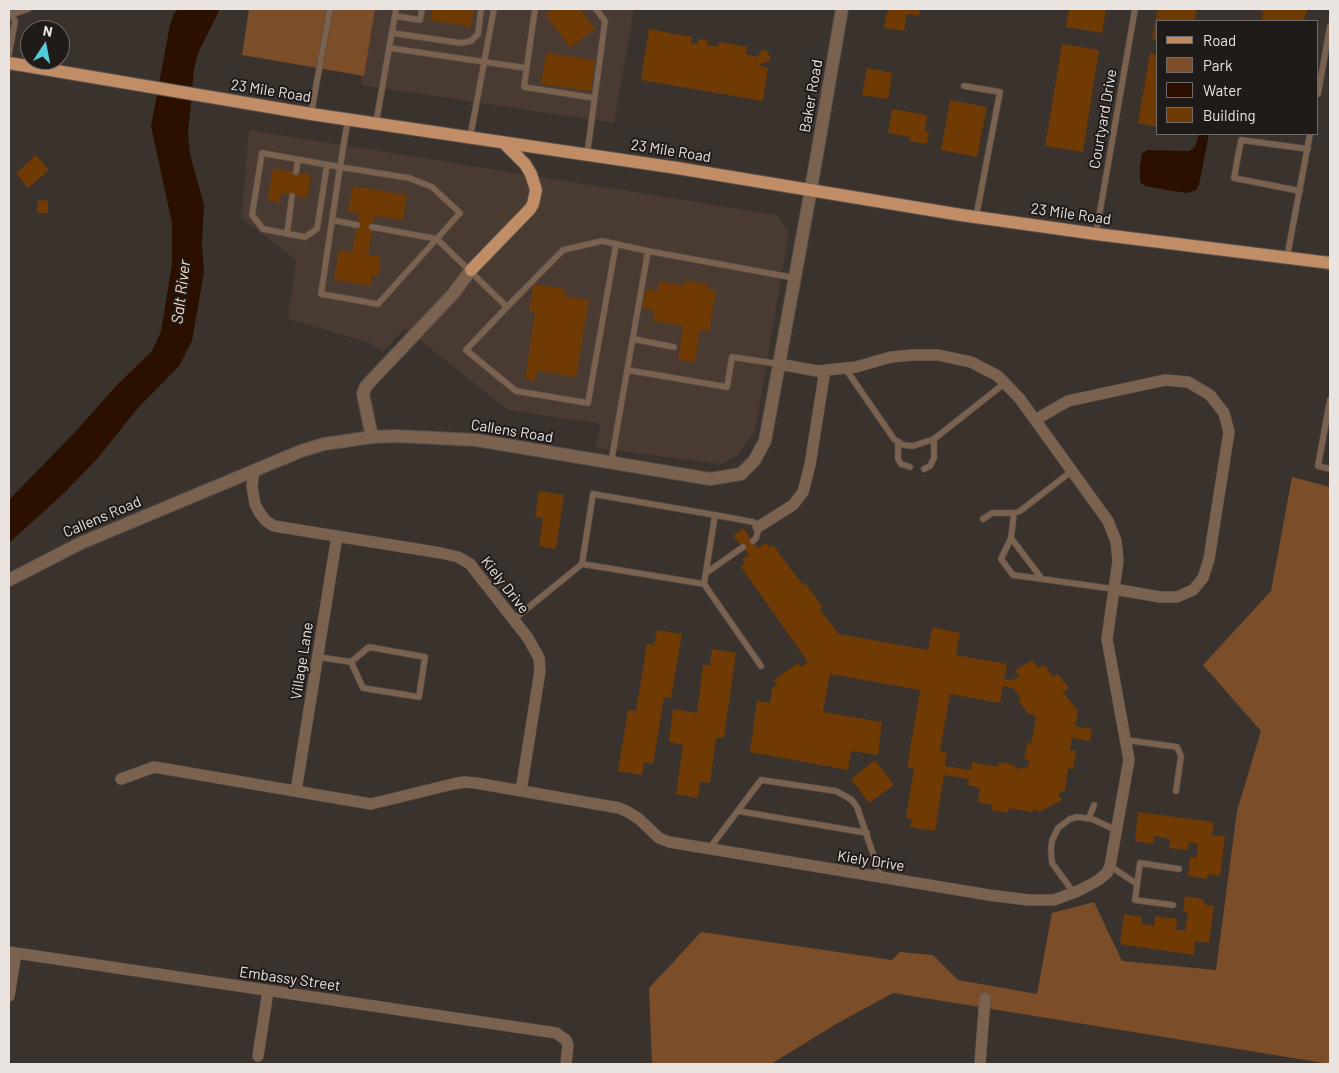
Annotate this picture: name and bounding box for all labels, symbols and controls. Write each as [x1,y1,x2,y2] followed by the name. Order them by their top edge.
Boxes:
[20,20,70,70] north arrow
[1156,20,1319,135] legend
[42,22,54,40] text: N
[1203,31,1236,49] text: Road
[1203,56,1232,74] text: Park
[796,58,826,134] street label: Baker Road
[1085,68,1121,170] street label: Courtyard Drive
[230,76,312,106] street label: 23 Mile Road
[1203,81,1242,99] text: Water
[1203,106,1256,124] text: Building
[630,136,712,166] street label: 23 Mile Road
[1030,199,1112,229] street label: 23 Mile Road
[168,259,194,325] water label: Salt River
[470,416,554,446] street label: Callens Road
[60,492,144,542] street label: Callens Road
[477,553,533,617] street label: Kiely Drive
[287,621,317,701] street label: Village Lane
[836,847,906,875] street label: Kiely Drive
[238,963,342,995] street label: Embassy Street

